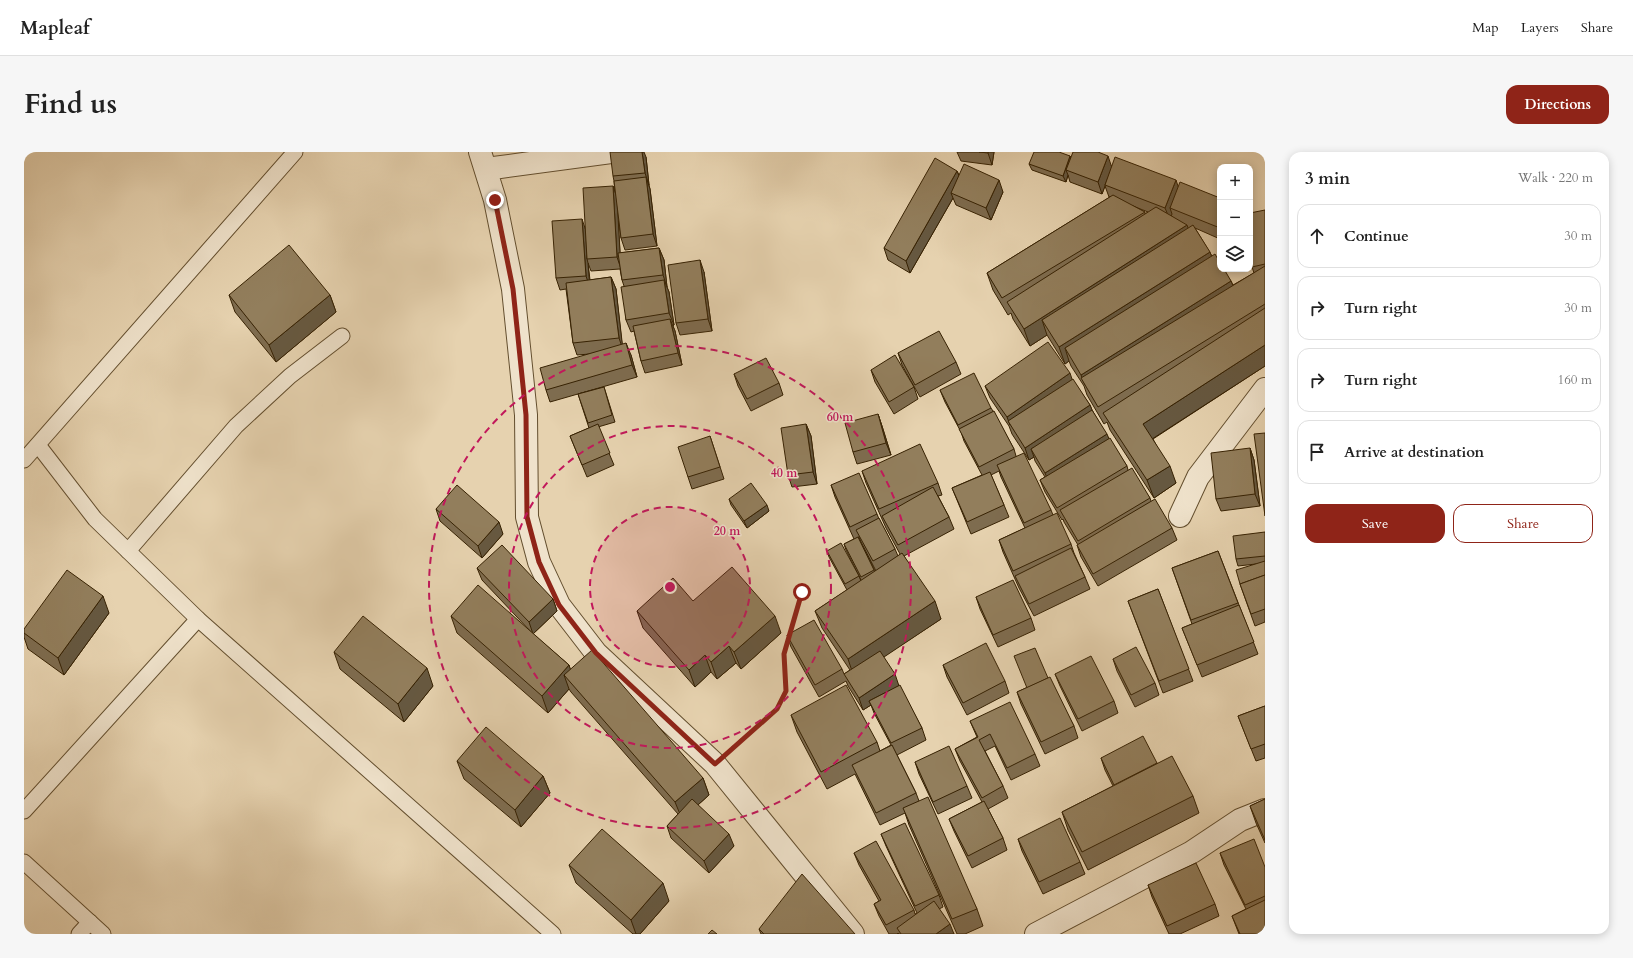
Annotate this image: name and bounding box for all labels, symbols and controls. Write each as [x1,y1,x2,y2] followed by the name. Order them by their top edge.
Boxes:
[20,15,90,41] text: Mapleaf
[1472,18,1499,37] text: Map
[1521,18,1559,37] text: Layers
[1581,18,1613,37] text: Share
[24,85,117,123] text: Find us
[1506,85,1609,124] button: Directions
[1217,164,1253,272] map controls
[1217,164,1253,200] button: +
[1305,167,1350,190] text: 3 min
[1518,169,1593,187] text: Walk · 220 m
[486,191,504,209] route end
[1217,200,1253,236] button: −
[1306,225,1328,247] icon: ahead
[1344,226,1409,246] text: Continue
[1564,227,1592,245] text: 30 m
[1217,236,1253,272] button: layers
[1306,297,1328,319] icon: right
[1344,298,1417,318] text: Turn right
[1564,299,1592,317] text: 30 m
[1306,369,1328,391] icon: right
[1344,370,1417,390] text: Turn right
[1558,371,1592,389] text: 160 m
[827,409,854,425] text: 60 m
[1306,441,1328,463] icon: arrive
[1344,442,1484,462] text: Arrive at destination
[771,465,798,481] text: 40 m
[1305,504,1445,543] button: Save
[1453,504,1593,543] button: Share
[714,523,741,539] text: 20 m
[663,580,677,594] centre of rings
[793,583,811,601] route start

